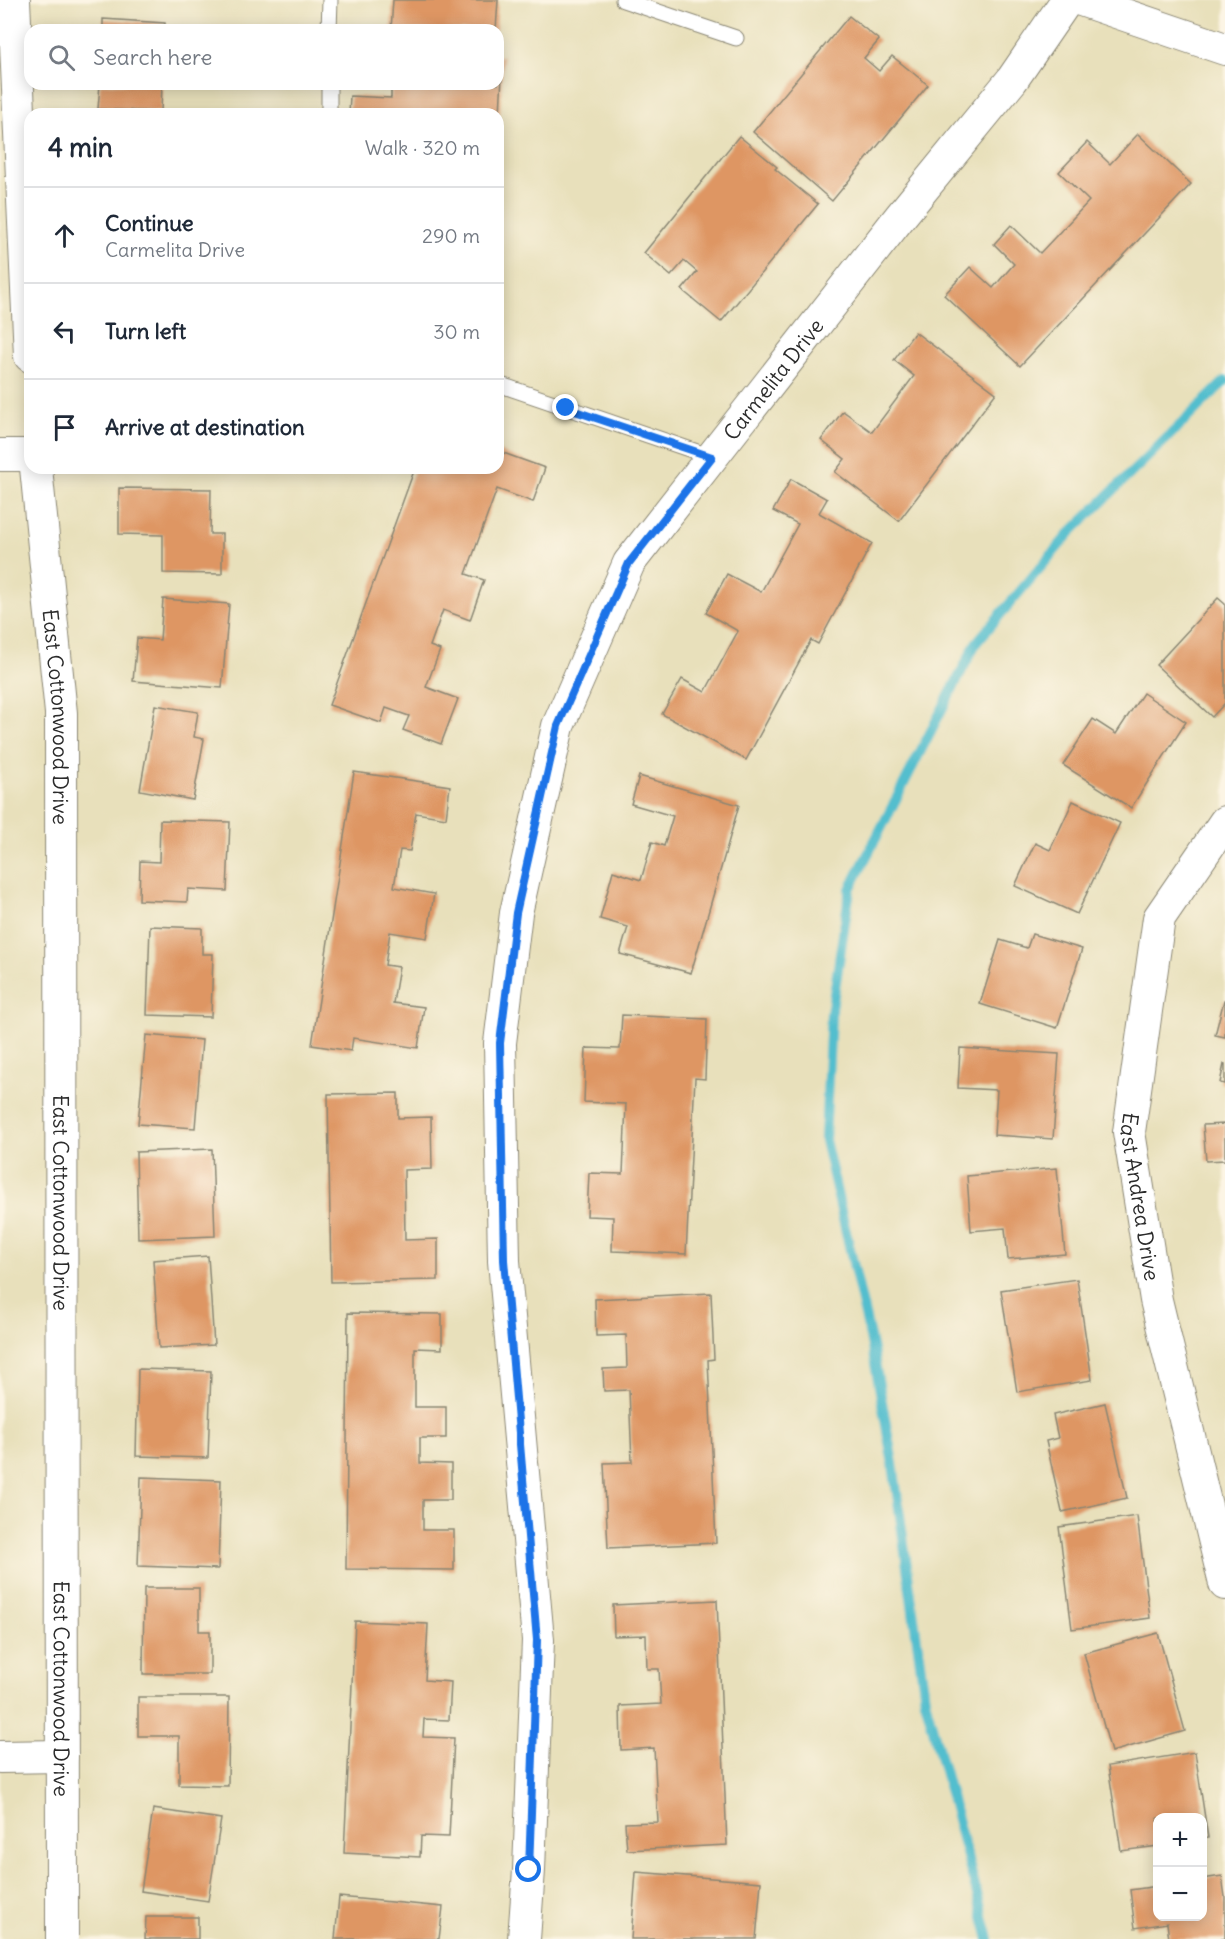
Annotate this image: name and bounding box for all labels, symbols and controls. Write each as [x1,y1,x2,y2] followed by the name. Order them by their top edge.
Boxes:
[24,24,504,90] search box
[45,41,78,74] icon: search
[93,43,212,71] text: Search here
[48,131,113,164] text: 4 min
[365,135,480,160] text: Walk · 320 m
[105,209,194,237] text: Continue
[48,219,81,252] icon: ahead
[422,223,480,248] text: 290 m
[105,237,245,262] text: Carmelita Drive
[717,313,829,445] street label: Carmelita Drive
[48,315,81,348] icon: left
[105,317,186,345] text: Turn left
[433,319,480,344] text: 30 m
[552,394,578,420] route end
[48,411,81,444] icon: arrive
[105,413,305,441] text: Arrive at destination
[37,608,75,825] street label: East Cottonwood Drive
[48,1095,75,1311] street label: East Cottonwood Drive
[1115,1111,1166,1282] street label: East Andrea Drive
[48,1581,75,1797] street label: East Cottonwood Drive
[1153,1813,1207,1921] map controls
[1153,1813,1207,1867] button: +
[515,1856,541,1882] route start
[1153,1867,1207,1921] button: −

